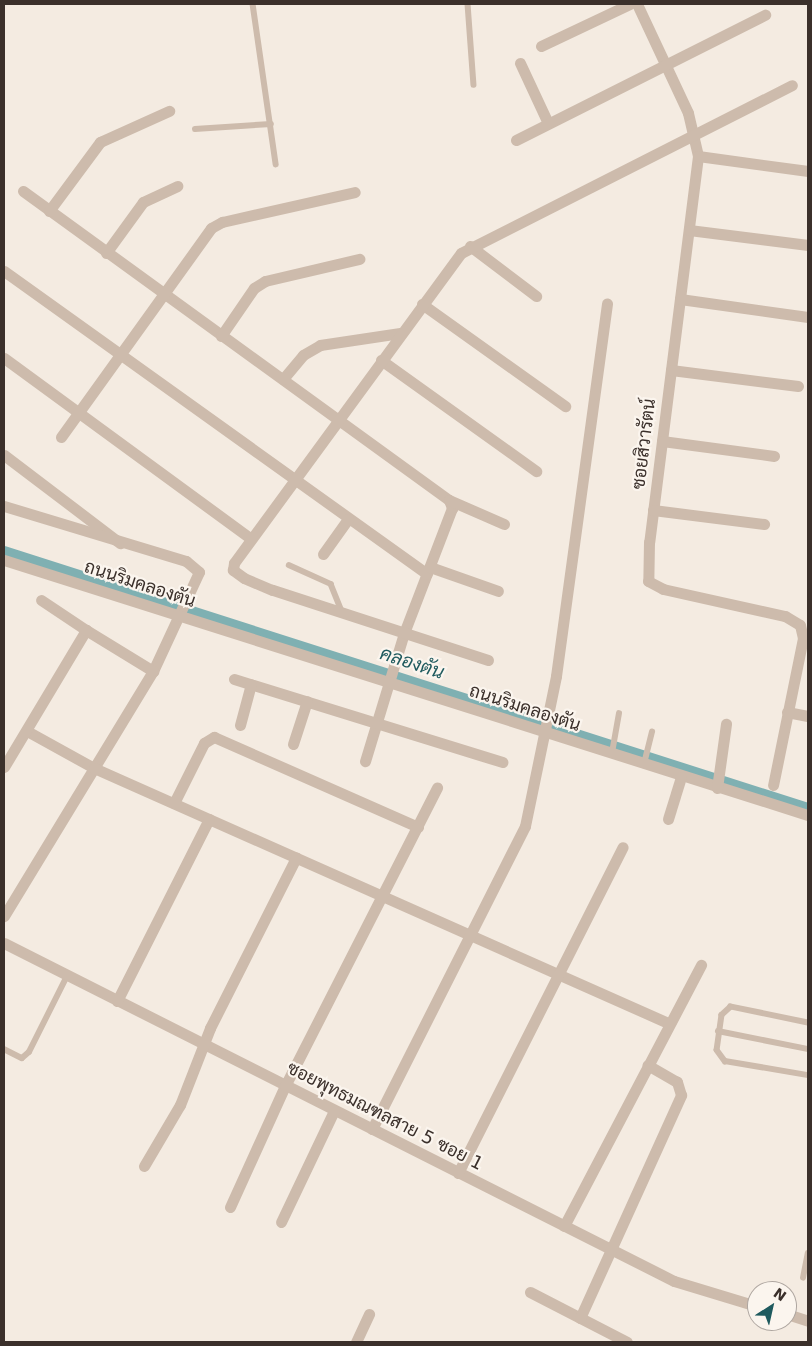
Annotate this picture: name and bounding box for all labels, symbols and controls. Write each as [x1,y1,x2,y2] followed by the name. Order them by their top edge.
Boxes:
[628,397,660,491] street label: ซอยสิวารัตน์
[82,556,198,612] street label: ถนนริมคลองตัน
[377,642,447,684] water label: คลองตัน
[467,680,583,736] street label: ถนนริมคลองตัน
[283,1057,487,1175] street label: ซอยพุทธมณฑลสาย 5 ซอย 1
[747,1281,797,1331] north arrow
[771,1285,789,1304] text: N

